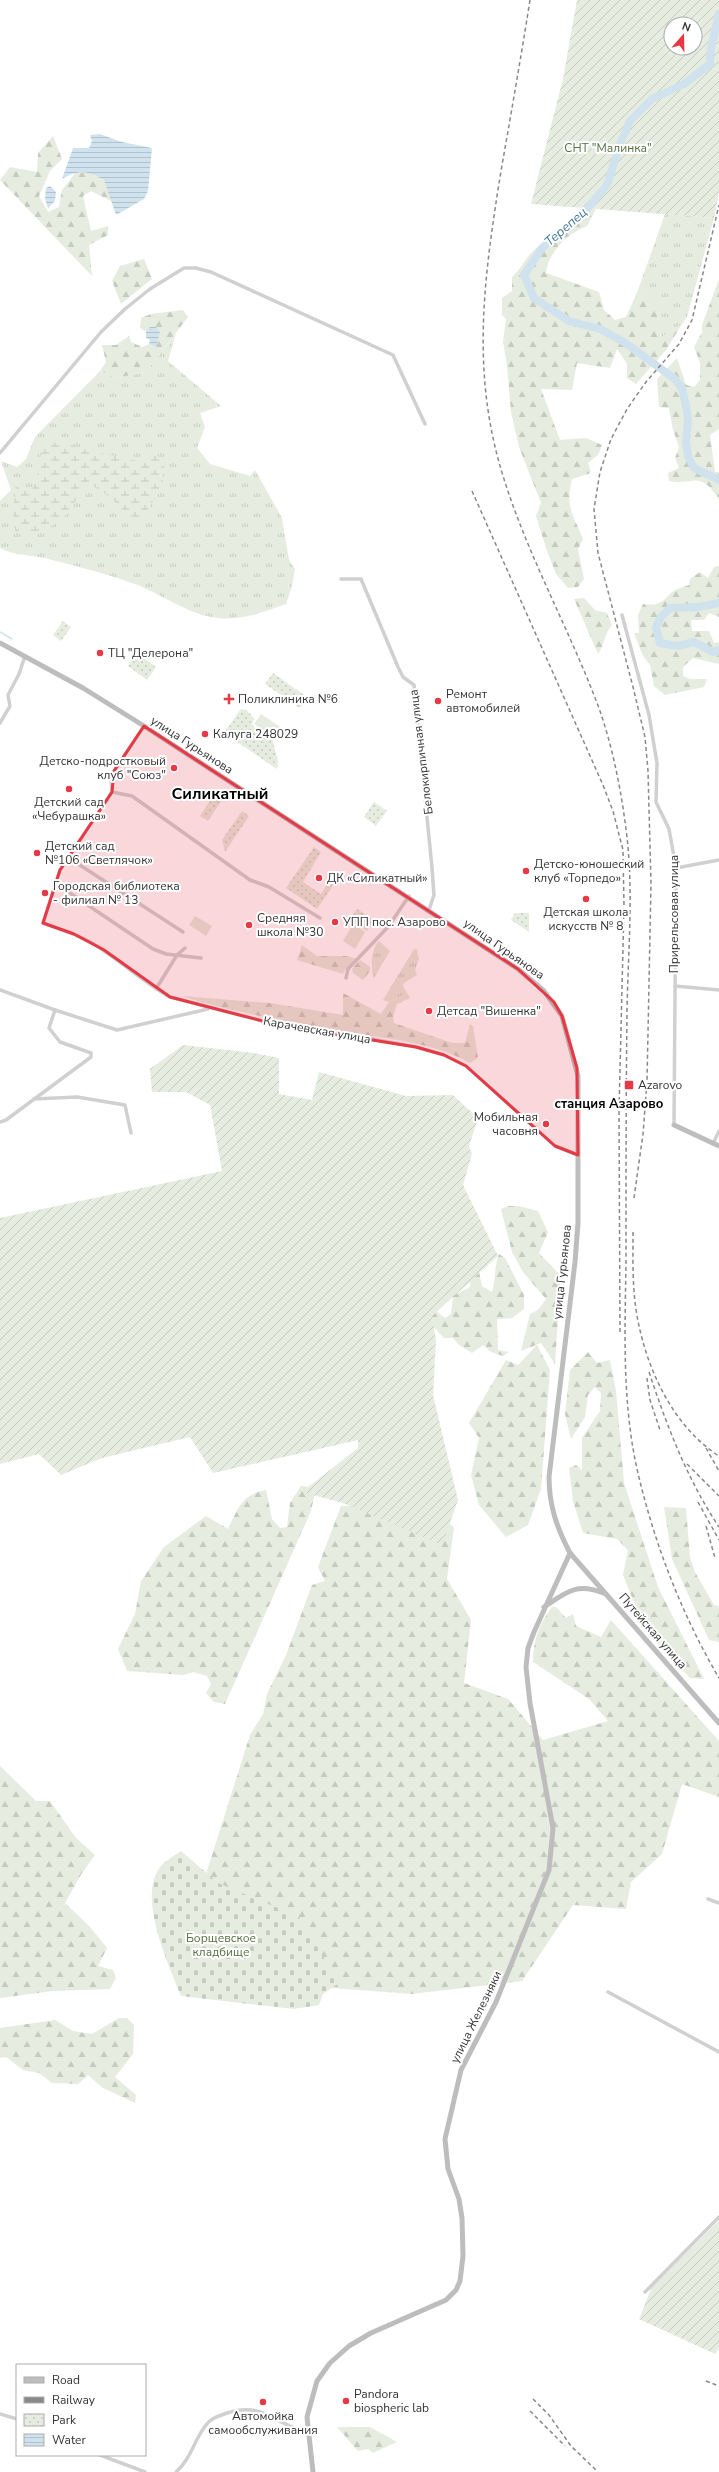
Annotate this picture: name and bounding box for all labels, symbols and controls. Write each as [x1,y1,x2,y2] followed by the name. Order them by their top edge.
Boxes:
[663,16,703,56] north arrow
[680,19,693,36] text: N
[564,140,652,156] park label: СНТ "Малинка"
[541,203,591,251] water label: Терепец
[108,645,193,661] place label: ТЦ "Делерона"
[95,648,105,658] marker: ТЦ "Делерона"
[446,686,520,716] place label: Ремонт автомобилей
[405,689,437,815] street label: Белокирпичная улица
[238,691,338,707] place label: Поликлиника №6
[223,693,235,705] marker: Поликлиника №6
[433,696,443,706] marker: Ремонт автомобилей
[148,712,236,778] street label: улица Гурьянова
[213,726,298,742] place label: Калуга 248029
[200,729,210,739] marker: Калуга 248029
[40,753,166,783] place label: Детско-подростковый клуб "Союз"
[169,763,179,773] marker: Детско-подростковый клуб "Союз"
[171,783,269,805] district label: Силикатный
[64,784,74,794] marker: Детский сад «Чебурашка»
[32,794,106,824] place label: Детский сад «Чебурашка»
[45,838,153,868] place label: Детский сад №106 «Светлячок»
[32,848,42,858] marker: Детский сад №106 «Светлячок»
[666,855,682,973] street label: Прирельсовая улица
[534,856,644,886] place label: Детско-юношеский клуб «Торпедо»
[521,866,531,876] marker: Детско-юношеский клуб «Торпедо»
[327,870,428,886] place label: ДК «Силикатный»
[314,873,324,883] marker: ДК «Силикатный»
[53,878,180,908] place label: Городская библиотека - филиал № 13
[40,888,50,898] marker: Городская библиотека - филиал № 13
[581,894,591,904] marker: Детская школа искусств № 8
[543,904,629,934] place label: Детская школа искусств № 8
[257,910,323,940] place label: Средняя школа №30
[342,914,446,930] place label: УПП пос. Азарово
[460,915,548,983] street label: улица Гурьянова
[330,917,340,927] marker: УПП пос. Азарово
[244,920,254,930] marker: Средняя школа №30
[437,1003,541,1019] place label: Детсад "Вишенка"
[424,1006,434,1016] marker: Детсад "Вишенка"
[262,1013,372,1047] street label: Карачевская улица
[638,1077,682,1093] place label: Azarovo
[623,1079,635,1091] marker: Azarovo
[555,1095,664,1113] district label: станция Азарово
[474,1109,538,1139] place label: Мобильная часовня
[541,1119,551,1129] marker: Мобильная часовня
[549,1224,575,1320] street label: улица Гурьянова
[616,1590,690,1672] street label: Путейская улица
[186,1930,256,1960] park label: Борщевское кладбище
[447,1968,505,2066] street label: улица Железняки
[16,2364,146,2456] legend
[52,2372,80,2388] text: Road
[354,2386,429,2416] place label: Pandora biospheric lab
[52,2392,96,2408] text: Railway
[341,2396,351,2406] marker: Pandora biospheric lab
[258,2397,268,2407] marker: Автомойка самообслуживания
[208,2408,318,2438] place label: Автомойка самообслуживания
[52,2412,77,2428] text: Park
[52,2432,86,2448] text: Water

